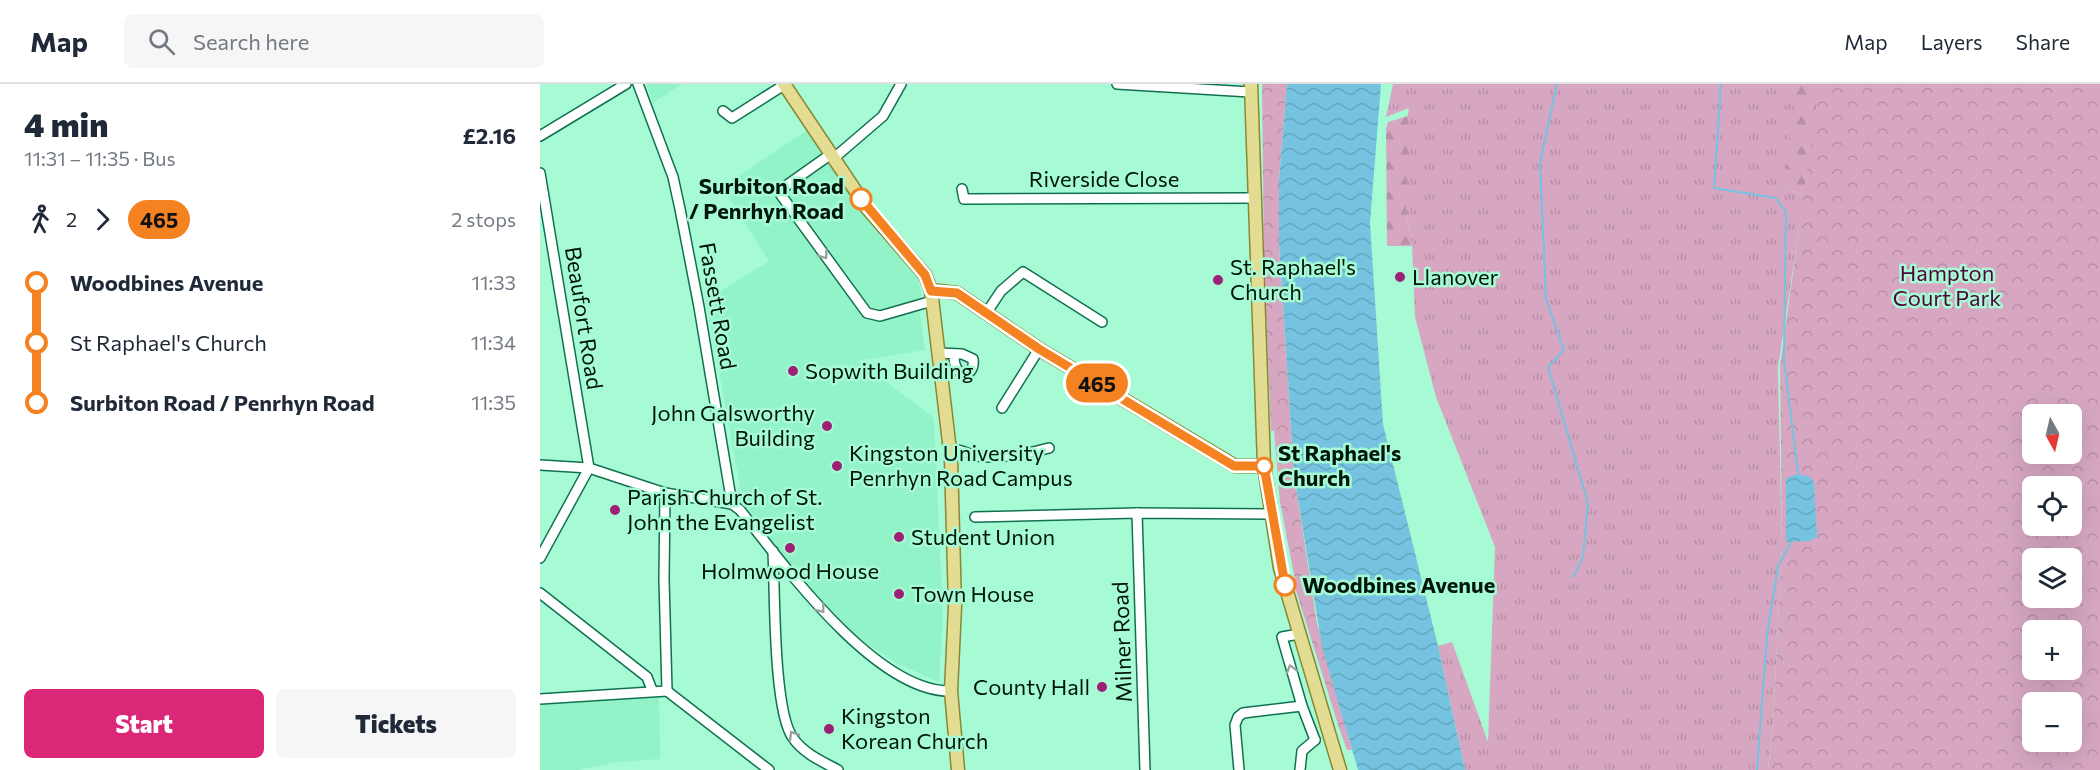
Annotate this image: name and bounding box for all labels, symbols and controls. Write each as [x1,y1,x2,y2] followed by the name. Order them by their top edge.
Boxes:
[124,14,544,68] search box
[30,24,88,58] text: Map
[145,25,178,58] icon: search
[193,28,309,55] text: Search here
[1844,29,1888,54] text: Map
[1921,29,1983,54] text: Layers
[2016,29,2070,54] text: Share
[24,103,108,144] text: 4 min
[462,122,516,149] text: £2.16
[24,146,176,170] text: 11:31 – 11:35 · Bus
[1029,165,1179,192] street label: Riverside Close
[689,172,844,224] place label: Surbiton Road / Penrhyn Road
[850,188,872,210] marker: Surbiton Road / Penrhyn Road
[24,203,57,236] icon: walk
[86,203,119,236] icon: forward
[66,207,77,231] text: 2
[140,207,178,232] text: 465
[451,207,516,231] text: 2 stops
[694,240,743,372] street label: Fassett Road
[560,245,609,391] street label: Beaufort Road
[817,248,828,259] one-way arrow
[1230,253,1356,305] place label: St. Raphael's Church
[1893,259,2001,311] park label: Hampton Court Park
[1412,263,1499,290] place label: Llanover
[70,269,263,296] text: Woodbines Avenue
[471,270,516,294] text: 11:33
[1393,270,1407,284] marker: Llanover
[1211,273,1225,287] marker: St. Raphael's Church
[70,329,267,356] text: St Raphael's Church
[471,330,516,354] text: 11:34
[805,357,974,384] place label: Sopwith Building
[786,364,800,378] marker: Sopwith Building
[1062,364,1132,402] line badge: 465
[1078,371,1116,396] text: 465
[70,389,375,416] text: Surbiton Road / Penrhyn Road
[471,390,516,414] text: 11:35
[651,399,815,451] place label: John Galsworthy Building
[2022,404,2082,464] north arrow
[2022,404,2082,752] map controls
[820,419,834,433] marker: John Galsworthy Building
[849,439,1073,491] place label: Kingston University Penrhyn Road Campus
[1278,439,1401,491] place label: St Raphael's Church
[1255,457,1273,475] marker: St Raphael's Church
[830,459,844,473] marker: Kingston University Penrhyn Road Campus
[2022,476,2082,536] button: locate
[627,483,822,535] place label: Parish Church of St. John the Evangelist
[608,503,622,517] marker: Parish Church of St. John the Evangelist
[911,523,1055,550] place label: Student Union
[892,530,906,544] marker: Student Union
[783,541,797,555] marker: Holmwood House
[2022,548,2082,608] button: layers
[701,557,879,584] place label: Holmwood House
[1302,571,1495,598] place label: Woodbines Avenue
[1274,574,1296,596] marker: Woodbines Avenue
[911,580,1034,607] place label: Town House
[1106,581,1137,703] street label: Milner Road
[892,587,906,601] marker: Town House
[813,602,824,613] one-way arrow
[2022,620,2082,680] button: +
[1286,664,1298,675] one-way arrow
[973,673,1090,700] place label: County Hall
[1095,680,1109,694] marker: County Hall
[24,689,264,758] button: Start
[276,689,516,758] button: Tickets
[2022,692,2082,752] button: −
[841,702,988,754] place label: Kingston Korean Church
[822,722,836,736] marker: Kingston Korean Church
[788,731,800,741] one-way arrow

